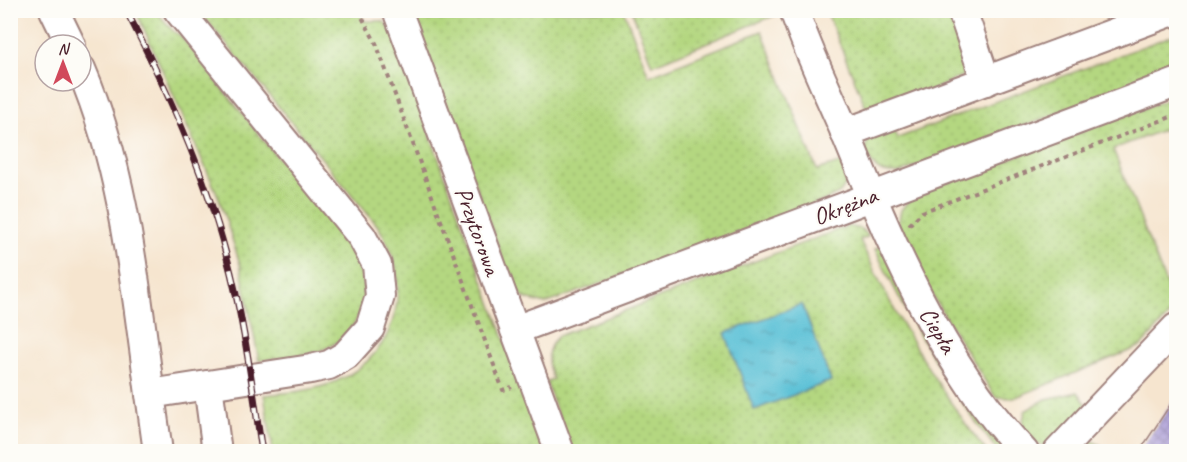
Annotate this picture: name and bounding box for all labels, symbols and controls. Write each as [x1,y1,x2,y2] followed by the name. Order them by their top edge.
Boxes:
[33,33,93,93] north arrow
[58,39,71,59] text: N
[809,180,883,232] street label: Okrężna
[448,183,508,281] street label: Przytorowa
[913,301,964,360] street label: Ciepła

